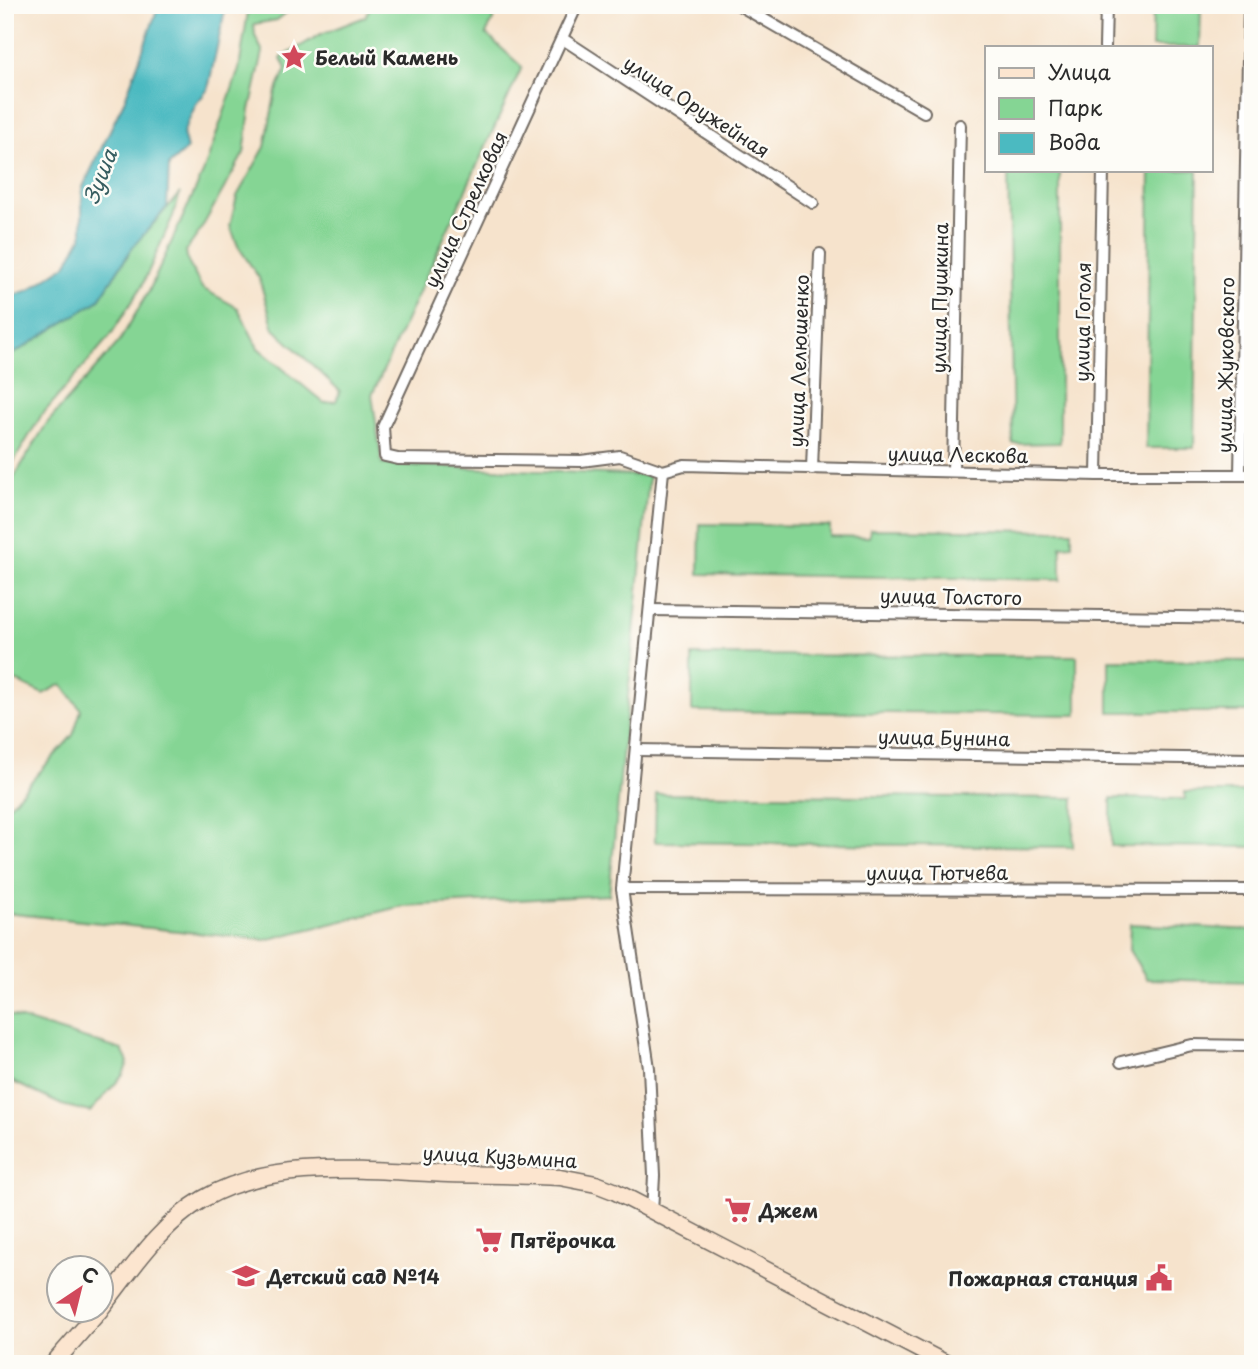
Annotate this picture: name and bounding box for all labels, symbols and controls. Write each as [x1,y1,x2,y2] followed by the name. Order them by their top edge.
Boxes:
[279,42,309,72] place icon: Белый Камень
[315,43,458,71] place label: Белый Камень
[985,46,1212,172] legend
[618,48,776,164] street label: улица Оружейная
[1048,55,1111,87] text: Улица
[1048,91,1103,123] text: Парк
[1048,125,1100,157] text: Вода
[416,126,514,292] street label: улица Стрелковая
[74,143,124,208] water label: Зуша
[924,222,954,374] street label: улица Пушкина
[1067,262,1097,382] street label: улица Гоголя
[781,274,815,448] street label: улица Лелюшенко
[1209,277,1241,453] street label: улица Жуковского
[887,439,1029,469] street label: улица Лескова
[880,581,1022,611] street label: улица Толстого
[878,722,1010,752] street label: улица Бунина
[866,858,1008,886] street label: улица Тютчева
[422,1138,578,1174] street label: улица Кузьмина
[723,1195,753,1225] supermarket icon: Джем
[758,1196,818,1224] place label: Джем
[474,1225,504,1255] supermarket icon: Пятёрочка
[510,1226,616,1254] place label: Пятёрочка
[46,1254,116,1324] north arrow
[76,1259,104,1290] text: С
[231,1261,261,1291] school or university icon: Детский сад №14
[266,1262,440,1290] place label: Детский сад №14
[1144,1263,1174,1293] public building icon: Пожарная станция
[948,1264,1138,1292] place label: Пожарная станция

